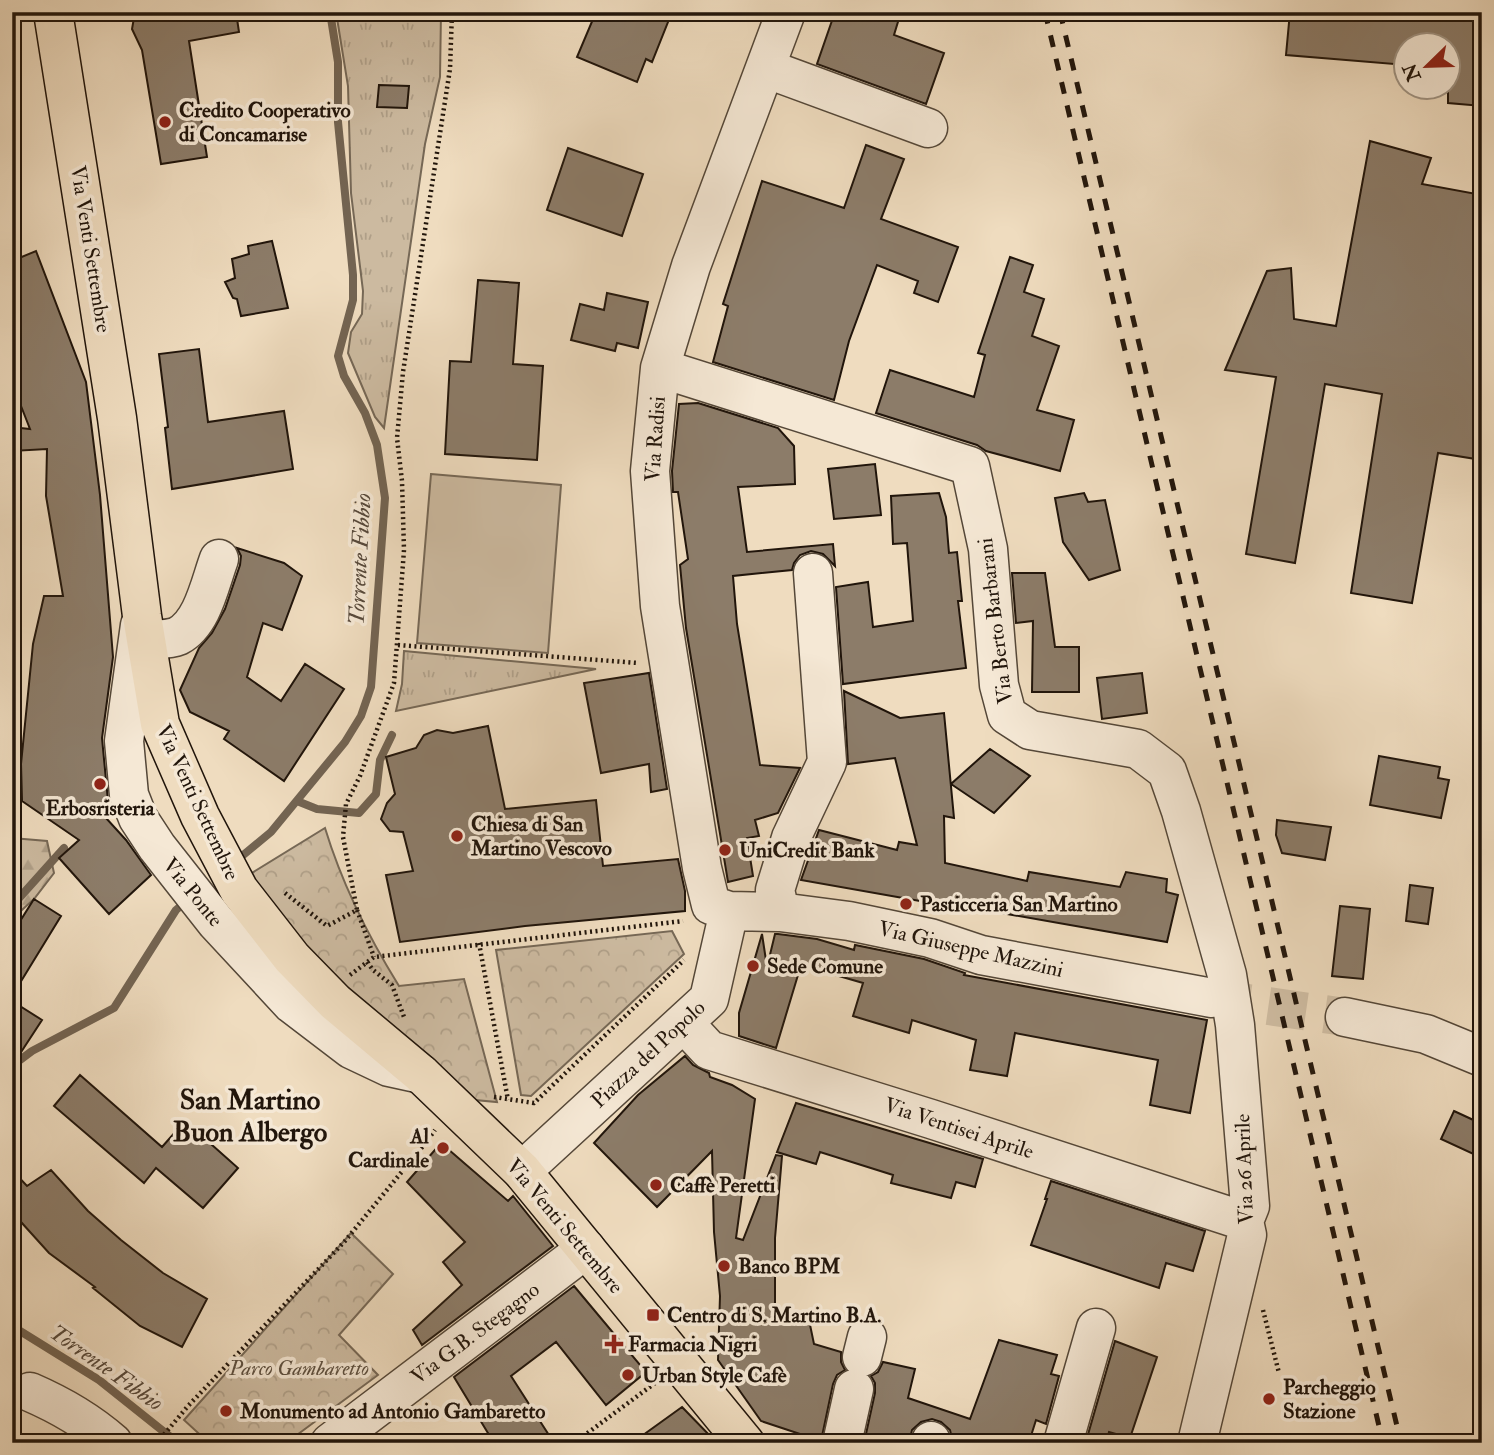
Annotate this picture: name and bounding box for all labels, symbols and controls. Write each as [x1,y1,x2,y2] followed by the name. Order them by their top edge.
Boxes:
[1392,32,1462,102] north arrow
[1398,59,1427,86] text: N
[179,97,351,148] place label: Credito Cooperativo di Concamarise
[157,114,173,130] marker: Credito Cooperativo di Concamarise
[64,164,117,335] street label: Via Venti Settembre
[639,395,672,483] street label: Via Radisi
[342,492,377,626] water label: Torrente Fibbio
[972,536,1019,706] street label: Via Berto Barbarani
[150,720,246,885] street label: Via Venti Settembre
[92,776,108,792] marker: Erbosristeria
[46,795,156,822] place label: Erbosristeria
[470,811,612,862] place label: Chiesa di San Martino Vescovo
[449,828,465,844] marker: Chiesa di San Martino Vescovo
[739,837,875,864] place label: UniCredit Bank
[717,842,733,858] marker: UniCredit Bank
[156,852,229,933] street label: Via Ponte
[920,891,1118,918] place label: Pasticceria San Martino
[898,896,914,912] marker: Pasticceria San Martino
[876,915,1066,984] street label: Via Giuseppe Mazzini
[767,953,883,980] place label: Sede Comune
[745,958,761,974] marker: Sede Comune
[586,995,711,1114] street label: Piazza del Popolo
[173,1083,328,1150] district label: San Martino Buon Albergo
[881,1092,1037,1165] street label: Via Ventisei Aprile
[1229,1113,1260,1225] street label: Via 26 Aprile
[348,1123,430,1174] place label: Al Cardinale
[435,1140,451,1156] marker: Al Cardinale
[500,1153,629,1300] street label: Via Venti Settembre
[670,1172,776,1199] place label: Caffè Peretti
[648,1177,664,1193] marker: Caffè Peretti
[738,1253,840,1280] place label: Banco BPM
[716,1258,732,1274] marker: Banco BPM
[405,1276,545,1391] street label: Via G.B. Stegagno
[667,1302,881,1329] place label: Centro di S. Martino B.A.
[645,1307,661,1323] marker: Centro di S. Martino B.A.
[44,1318,169,1417] water label: Torrente Fibbio
[628,1331,757,1358] place label: Farmacia Nigri
[606,1336,622,1352] marker: Farmacia Nigri
[228,1355,369,1382] park label: Parco Gambaretto
[642,1362,787,1389] place label: Urban Style Cafè
[620,1367,636,1383] marker: Urban Style Cafè
[1283,1374,1376,1425] place label: Parcheggio Stazione
[1261,1391,1277,1407] marker: Parcheggio Stazione
[239,1398,545,1425] place label: Monumento ad Antonio Gambaretto
[218,1403,234,1419] marker: Monumento ad Antonio Gambaretto

